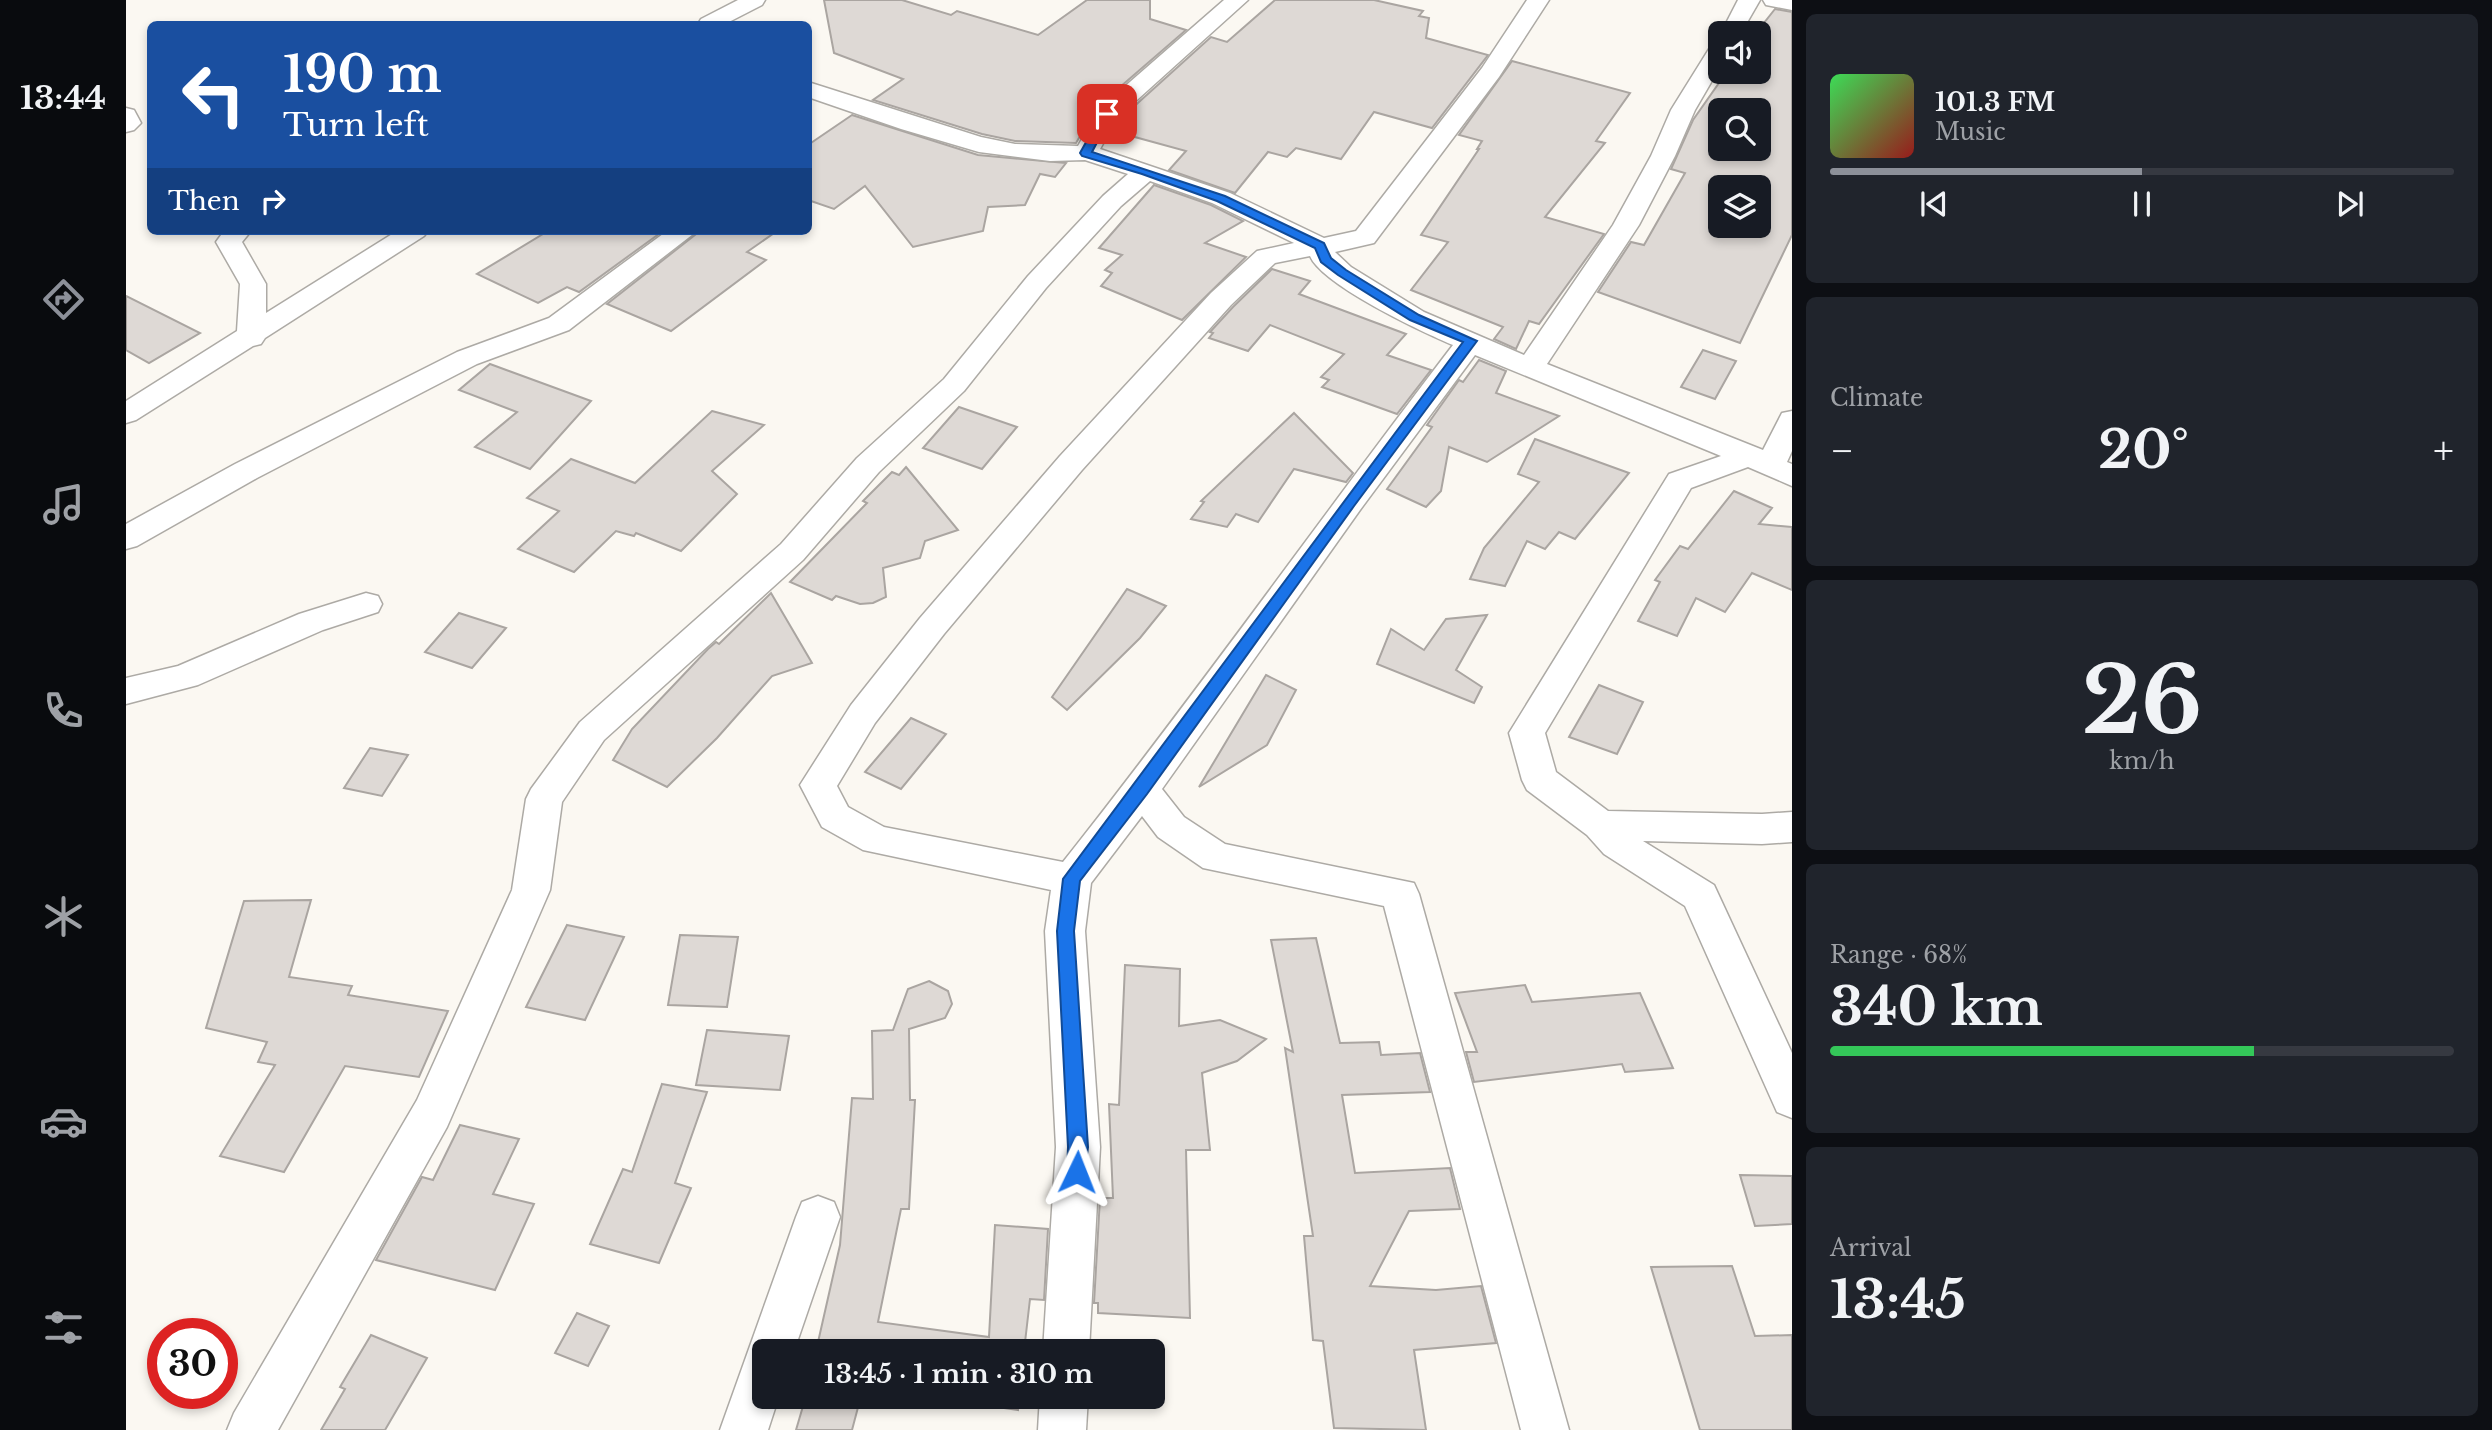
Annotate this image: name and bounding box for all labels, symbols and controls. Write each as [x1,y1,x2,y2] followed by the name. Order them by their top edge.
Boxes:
[1708,21,1771,238] map controls
[1708,21,1771,84] button: sound
[283,44,442,105] text: 190 m
[168,49,259,140] icon: left
[20,78,106,118] text: 13:44
[1077,84,1137,144] pin
[1935,86,2055,118] text: 101.3 FM
[1088,95,1126,133] icon: arrive
[1708,98,1771,161] button: search
[283,105,429,145] text: Turn left
[1935,118,2006,146] text: Music
[1708,175,1771,238] button: layers
[254,182,292,220] icon: right
[168,185,240,217] text: Then
[1915,185,1953,223] icon: previous
[2123,185,2161,223] icon: pause
[2331,185,2369,223] icon: next
[39,275,88,324] icon: directions
[1830,384,1923,412] text: Climate
[2098,418,2189,482] text: 20°
[1830,427,1854,474] text: −
[2433,427,2454,474] text: +
[39,480,88,529] icon: music
[2082,645,2202,758] text: 26
[39,686,88,735] icon: phone
[2109,747,2175,775] text: km/h
[39,892,88,941] icon: climate
[1830,941,1967,969] text: Range · 68%
[1830,975,2043,1039] text: 340 km
[39,1097,88,1146] icon: car
[1040,1135,1114,1209] position arrow
[1830,1234,1911,1262] text: Arrival
[1830,1268,1966,1332] text: 13:45
[39,1303,88,1352] icon: filters
[147,1318,238,1409] speed limit sign: 30
[824,1358,1093,1390] text: 13:45 · 1 min · 310 m

